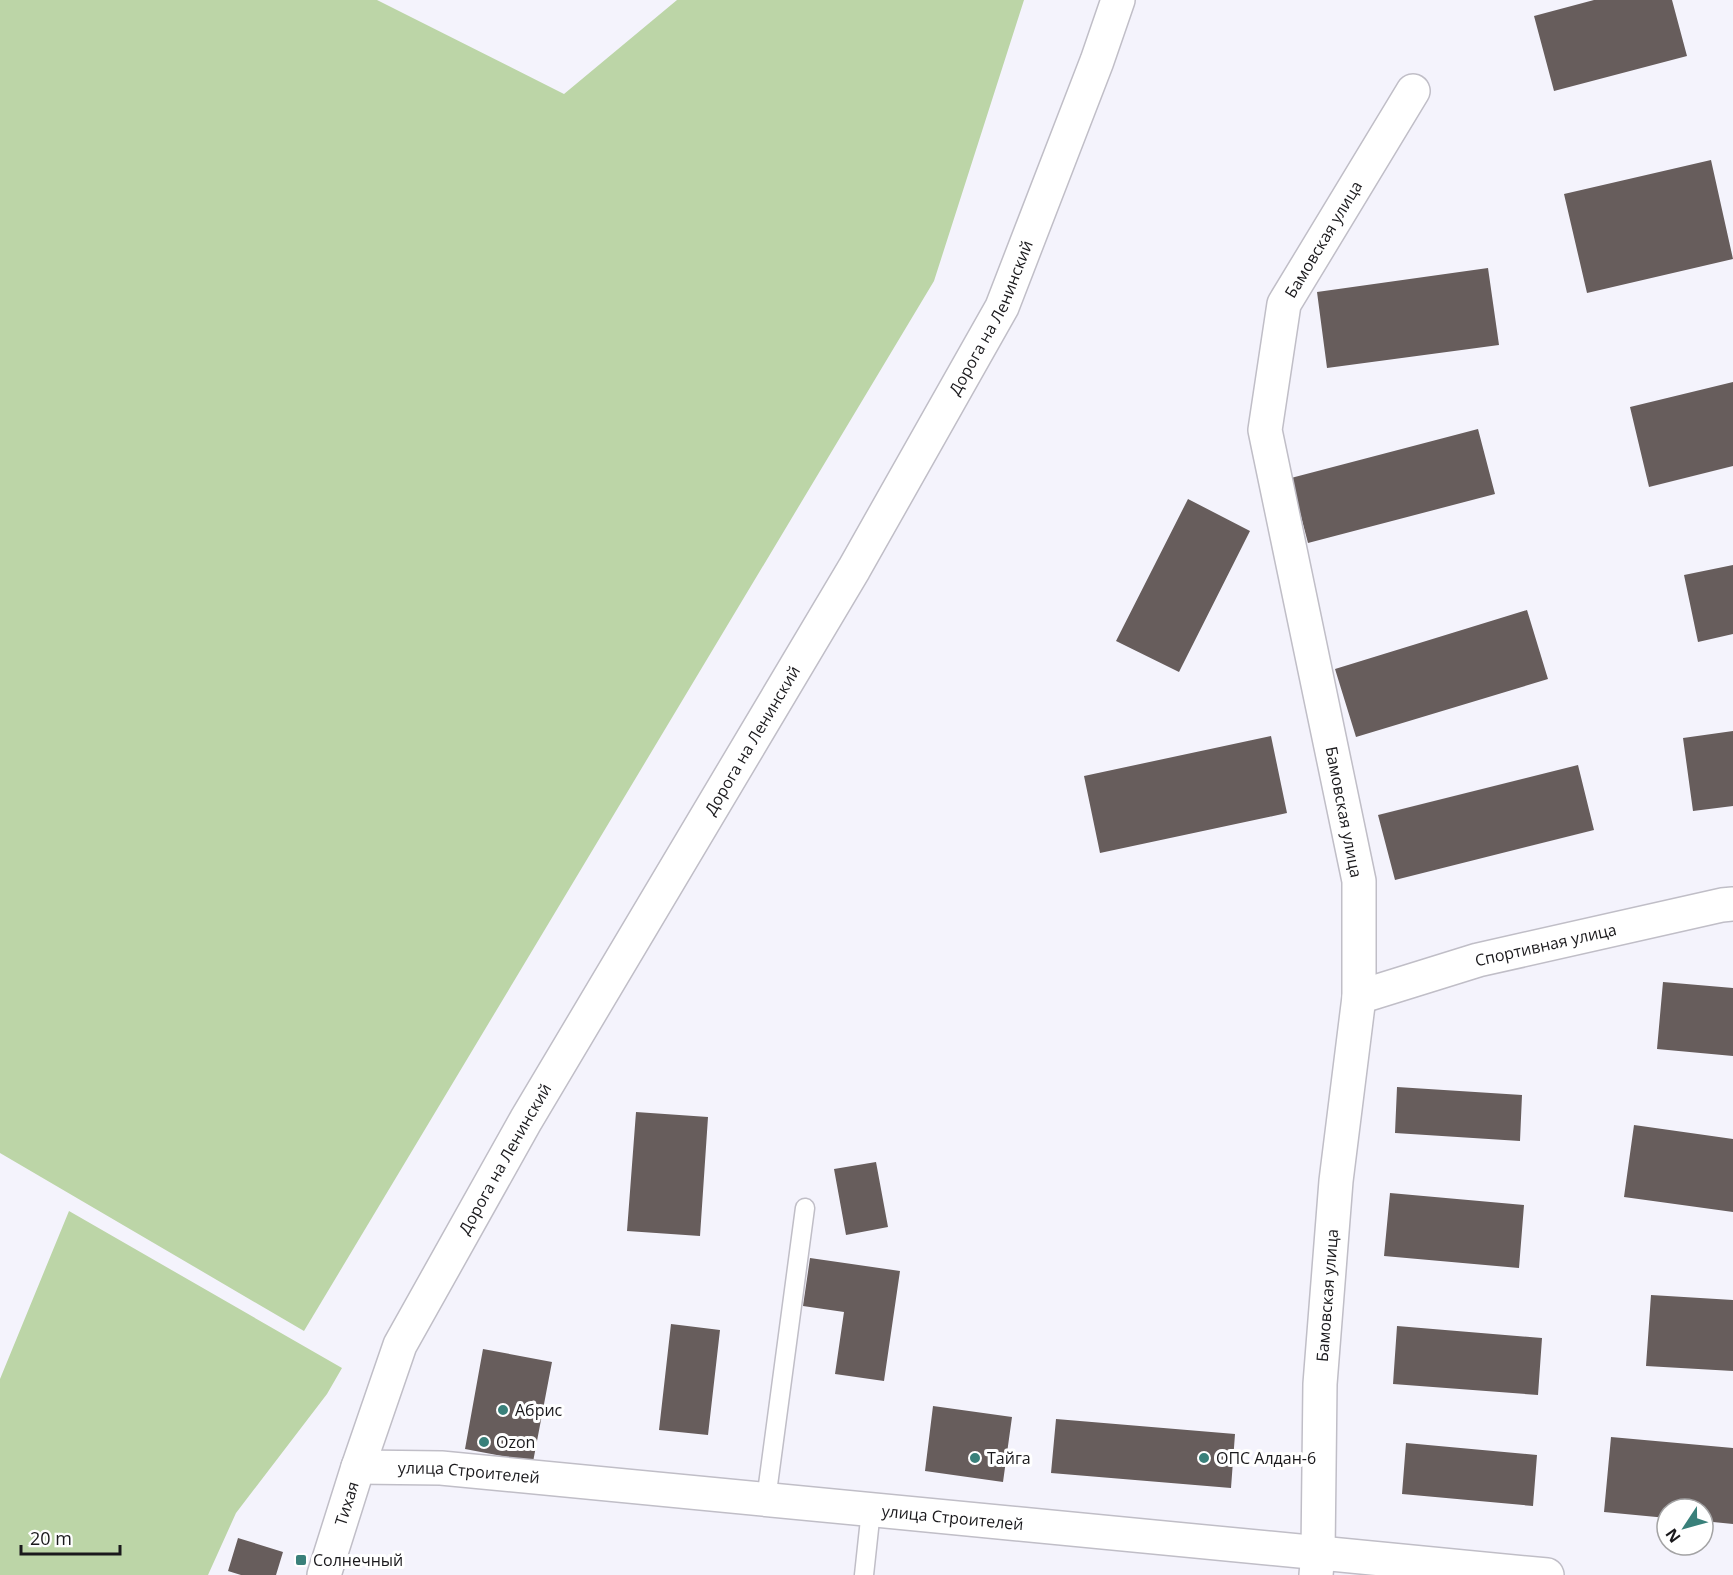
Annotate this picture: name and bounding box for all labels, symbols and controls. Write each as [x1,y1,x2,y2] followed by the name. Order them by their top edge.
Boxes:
[1279,177,1367,302] street label: Бамовская улица
[944,237,1038,399] street label: Дорога на Ленинский
[699,662,805,819] street label: Дорога на Ленинский
[1320,744,1368,880] street label: Бамовская улица
[1473,918,1619,971] street label: Спортивная улица
[453,1079,556,1238] street label: Дорога на Ленинский
[1311,1228,1343,1363] street label: Бамовская улица
[515,1399,563,1421] place label: Абрис
[496,1403,510,1417] marker: Абрис
[496,1431,535,1453] place label: Ozon
[477,1435,491,1449] marker: Ozon
[987,1447,1031,1469] place label: Тайга
[1216,1447,1316,1469] place label: ОПС Алдан-6
[968,1451,982,1465] marker: Тайга
[1197,1451,1211,1465] marker: ОПС Алдан-6
[398,1456,541,1489] street label: улица Строителей
[329,1479,364,1528] street label: Тихая
[1655,1497,1715,1557] north arrow
[881,1500,1025,1535] street label: улица Строителей
[21,1518,120,1556] scale bar
[1660,1524,1686,1548] text: N
[30,1526,72,1550] text: 20 m
[313,1549,403,1571] place label: Солнечный
[294,1553,308,1567] marker: Солнечный

